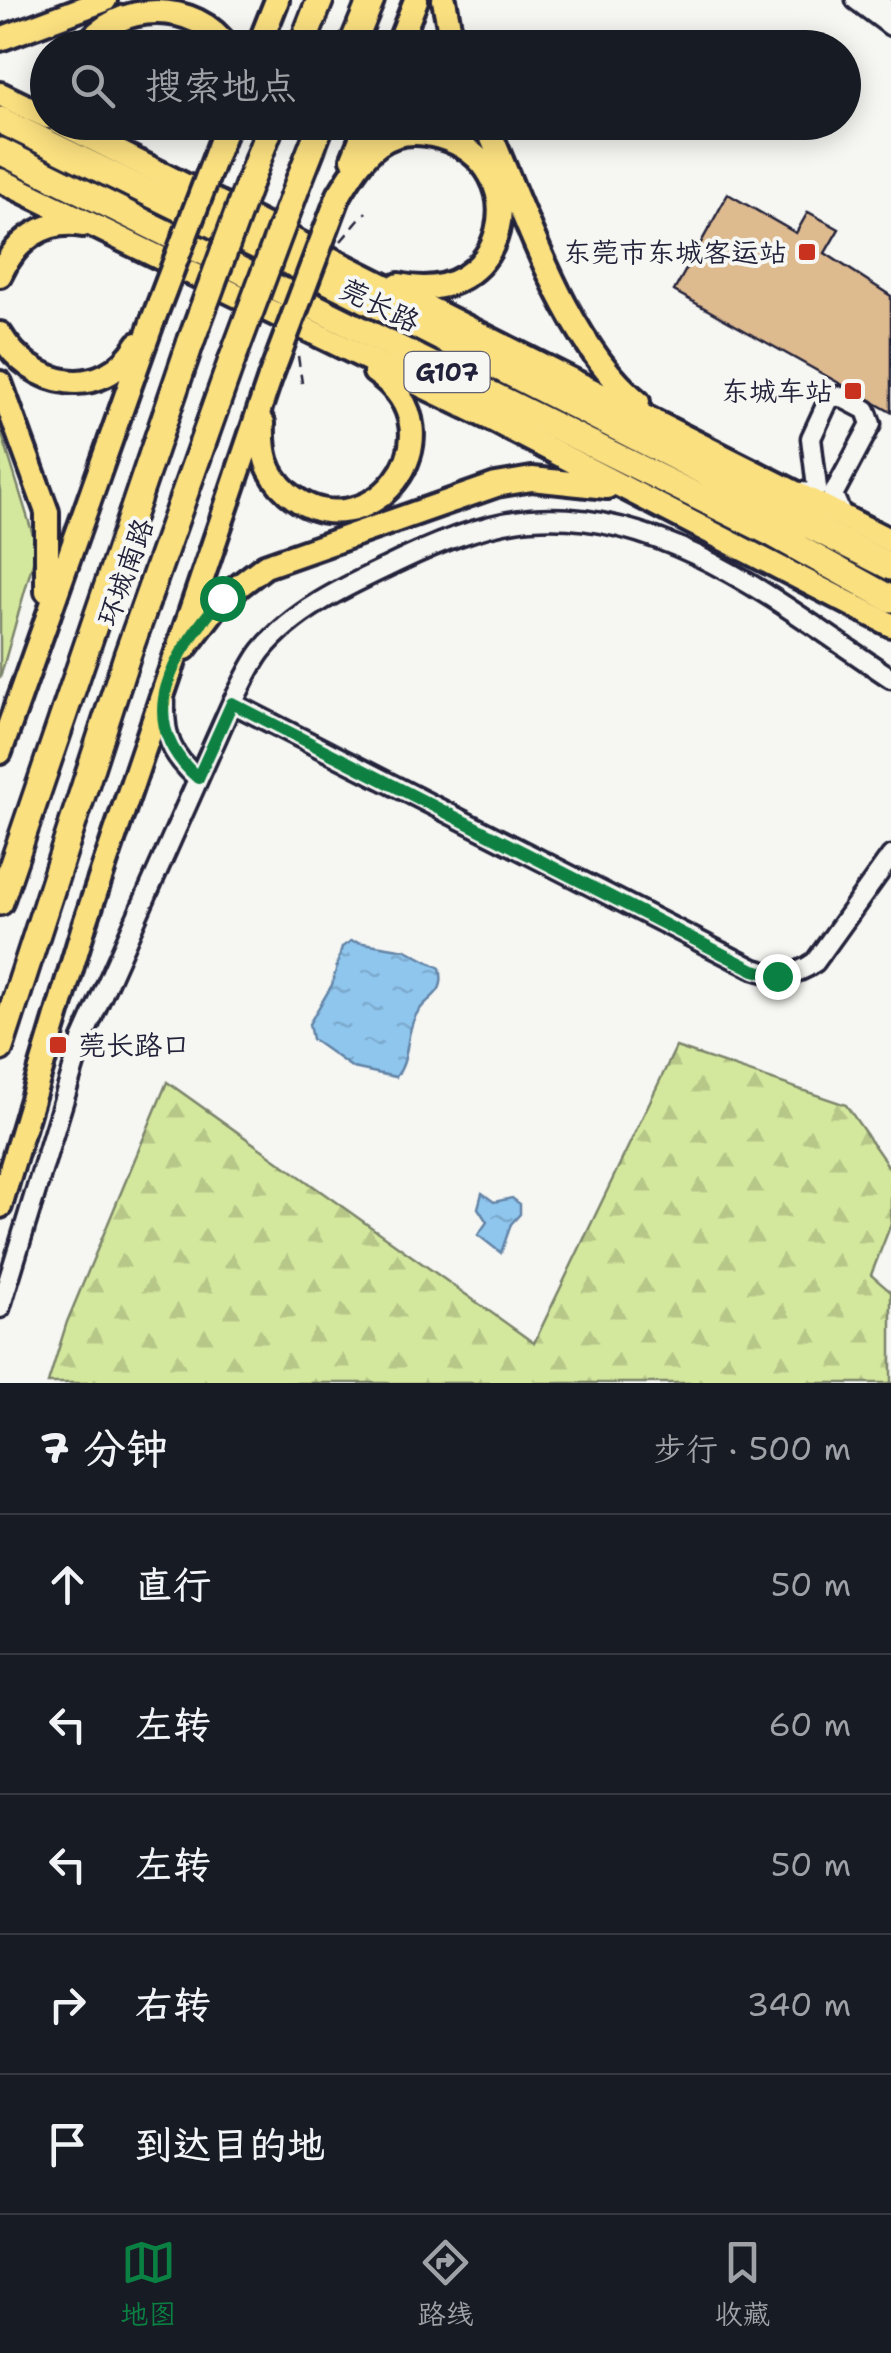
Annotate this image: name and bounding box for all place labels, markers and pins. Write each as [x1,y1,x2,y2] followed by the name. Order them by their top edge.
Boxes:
[563,233,787,271] place label: 东莞市东城客运站
[796,241,818,263] marker: 东莞市东城客运站
[721,372,833,410] place label: 东城车站
[842,380,864,402] marker: 东城车站
[78,1026,190,1064] place label: 莞长路口
[47,1034,69,1056] marker: 莞长路口

